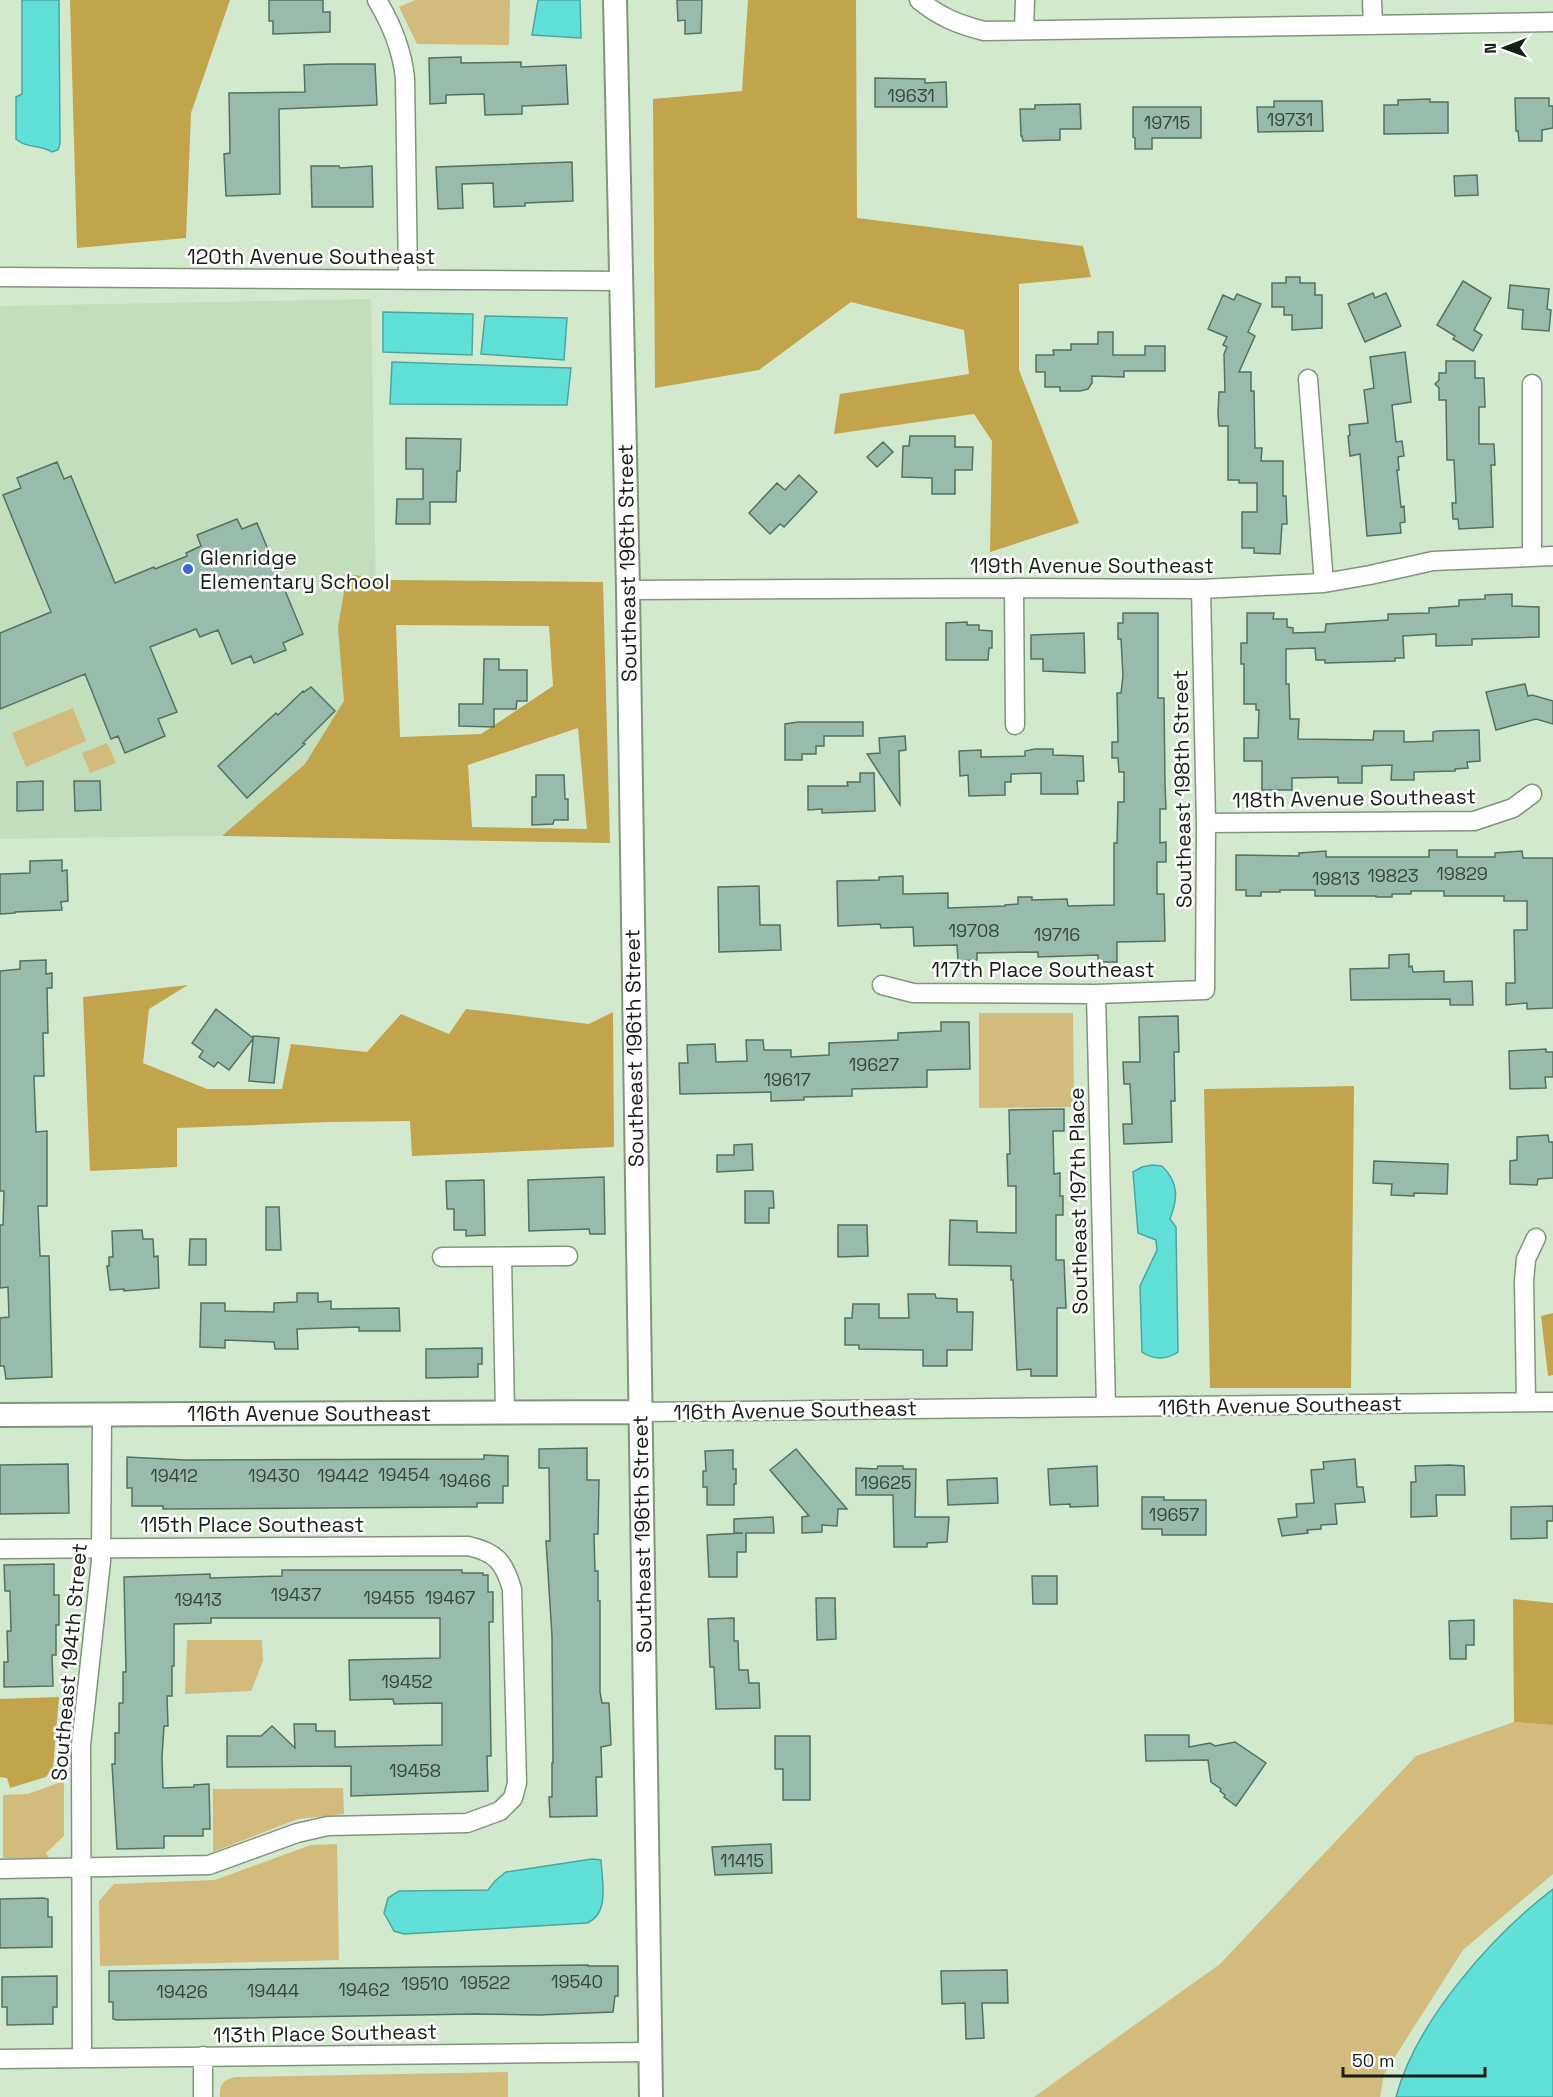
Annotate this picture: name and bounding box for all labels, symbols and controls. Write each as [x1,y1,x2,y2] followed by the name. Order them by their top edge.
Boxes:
[1475,18,1535,78] north arrow
[1480,43,1501,54] text: N
[887,84,935,107] house number: 19631
[1267,108,1313,131] house number: 19731
[1144,111,1190,134] house number: 19715
[187,243,435,270] street label: 120th Avenue Southeast
[611,444,643,682] street label: Southeast 196th Street
[200,544,390,595] place label: Glenridge Elementary School
[970,552,1214,579] street label: 119th Avenue Southeast
[181,562,195,576] marker: Glenridge Elementary School
[1166,670,1198,908] street label: Southeast 198th Street
[1232,782,1476,814] street label: 118th Avenue Southeast
[1436,862,1488,885] house number: 19829
[1367,864,1419,887] house number: 19823
[1312,867,1360,890] house number: 19813
[949,919,999,942] house number: 19708
[1034,923,1080,946] house number: 19716
[618,929,650,1167] street label: Southeast 196th Street
[931,956,1155,983] street label: 117th Place Southeast
[849,1053,899,1076] house number: 19627
[763,1068,811,1091] house number: 19617
[1063,1087,1093,1315] street label: Southeast 197th Place
[1158,1389,1402,1421] street label: 116th Avenue Southeast
[673,1394,917,1426] street label: 116th Avenue Southeast
[187,1400,431,1427] street label: 116th Avenue Southeast
[626,1415,658,1653] street label: Southeast 196th Street
[378,1463,430,1486] house number: 19454
[150,1464,198,1487] house number: 19412
[248,1464,300,1487] house number: 19430
[317,1464,369,1487] house number: 19442
[439,1469,491,1492] house number: 19466
[860,1471,912,1494] house number: 19625
[1149,1503,1199,1526] house number: 19657
[140,1511,364,1538] street label: 115th Place Southeast
[45,1542,93,1782] street label: Southeast 194th Street
[271,1583,321,1606] house number: 19437
[363,1586,415,1609] house number: 19455
[425,1586,475,1609] house number: 19467
[174,1588,222,1611] house number: 19413
[381,1670,433,1693] house number: 19452
[389,1759,441,1782] house number: 19458
[720,1849,764,1872] house number: 11415
[551,1970,603,1993] house number: 19540
[460,1971,510,1994] house number: 19522
[401,1972,449,1995] house number: 19510
[338,1978,390,2001] house number: 19462
[247,1979,299,2002] house number: 19444
[156,1980,208,2003] house number: 19426
[213,2018,437,2048] street label: 113th Place Southeast
[1343,2040,1486,2078] scale bar
[1352,2049,1394,2072] text: 50 m

